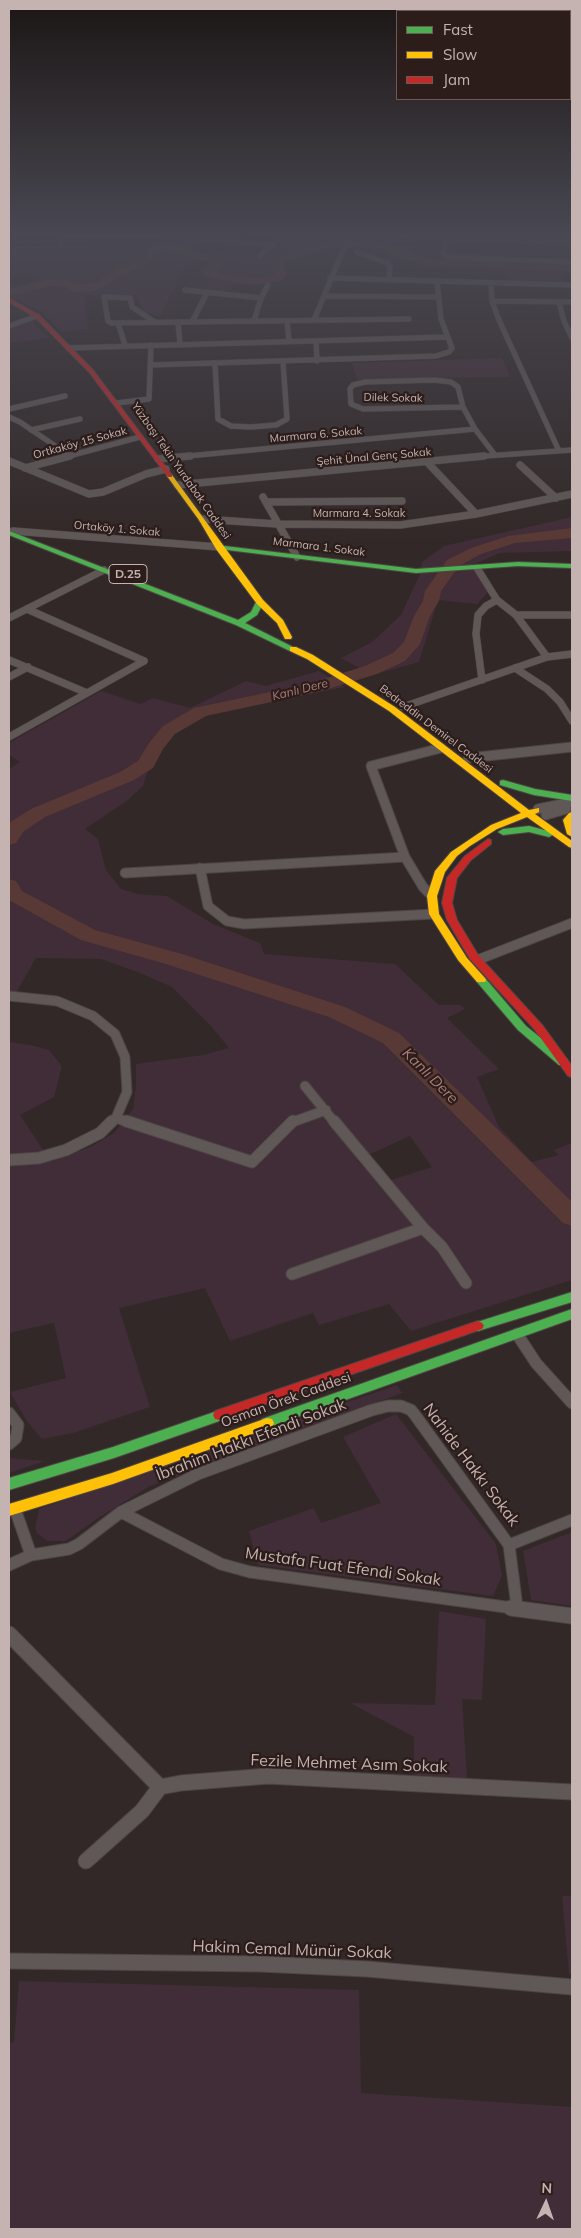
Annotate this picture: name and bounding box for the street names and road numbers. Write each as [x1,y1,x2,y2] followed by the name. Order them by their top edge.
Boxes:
[363,391,423,405] street label: Dilek Sokak
[129,400,233,542] street label: Yüzbaşı Tekin Yurdabak Caddesi
[32,424,128,462] street label: Ortkaköy 15 Sokak
[269,424,363,446] street label: Marmara 6. Sokak
[316,445,432,469] street label: Şehit Ünal Genç Sokak
[313,507,405,521] street label: Marmara 4. Sokak
[73,519,161,539] street label: Ortaköy 1. Sokak
[272,535,366,559] street label: Marmara 1. Sokak
[109,564,147,584] road number: D.25
[377,682,495,776] street label: Bedreddin Demirel Caddesi
[219,1369,353,1431] street label: Osman Örek Caddesi
[153,1395,349,1485] street label: İbrahim Hakkı Efendi Sokak
[419,1400,523,1530] street label: Nahide Hakkı Sokak
[244,1544,442,1590] street label: Mustafa Fuat Efendi Sokak
[250,1751,448,1777] street label: Fezile Mehmet Asım Sokak
[192,1937,392,1963] street label: Hakim Cemal Münür Sokak

